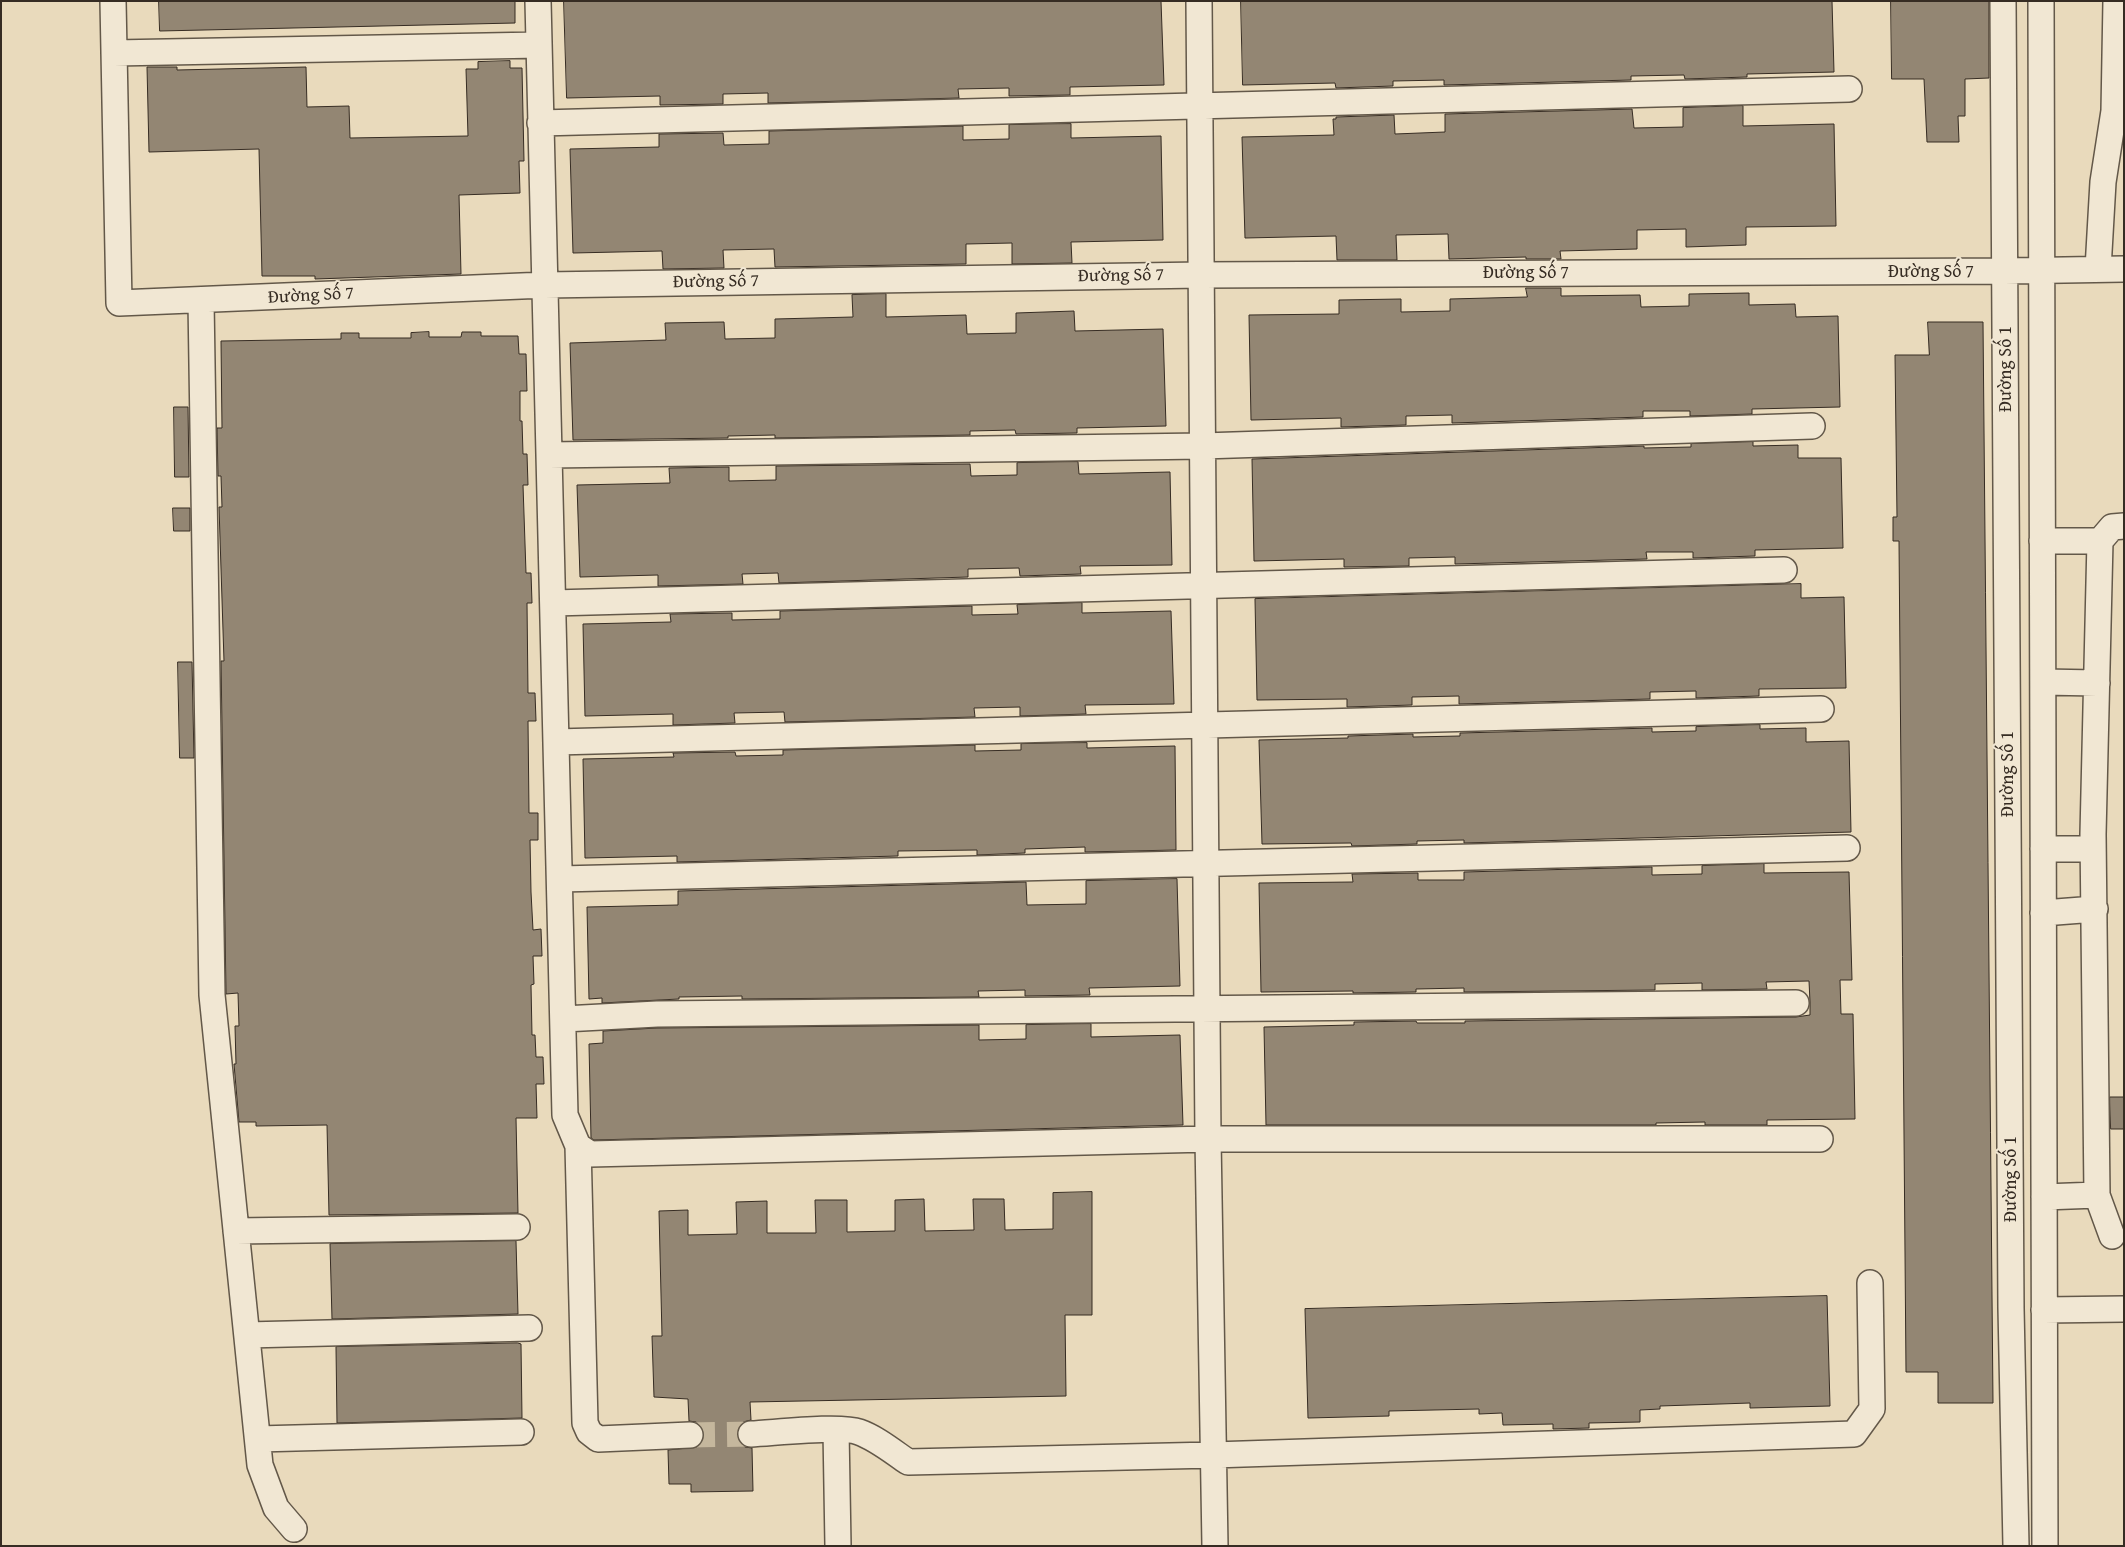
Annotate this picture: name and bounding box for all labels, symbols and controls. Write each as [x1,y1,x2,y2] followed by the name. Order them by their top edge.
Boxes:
[1888,261,1974,283] street label: Đường Số 7
[1483,262,1569,284] street label: Đường Số 7
[1078,264,1164,288] street label: Đường Số 7
[673,270,759,294] street label: Đường Số 7
[268,283,354,309] street label: Đường Số 7
[1995,326,2017,412] street label: Đường Số 1
[1997,731,2019,817] street label: Đường Số 1
[2000,1136,2022,1222] street label: Đường Số 1

